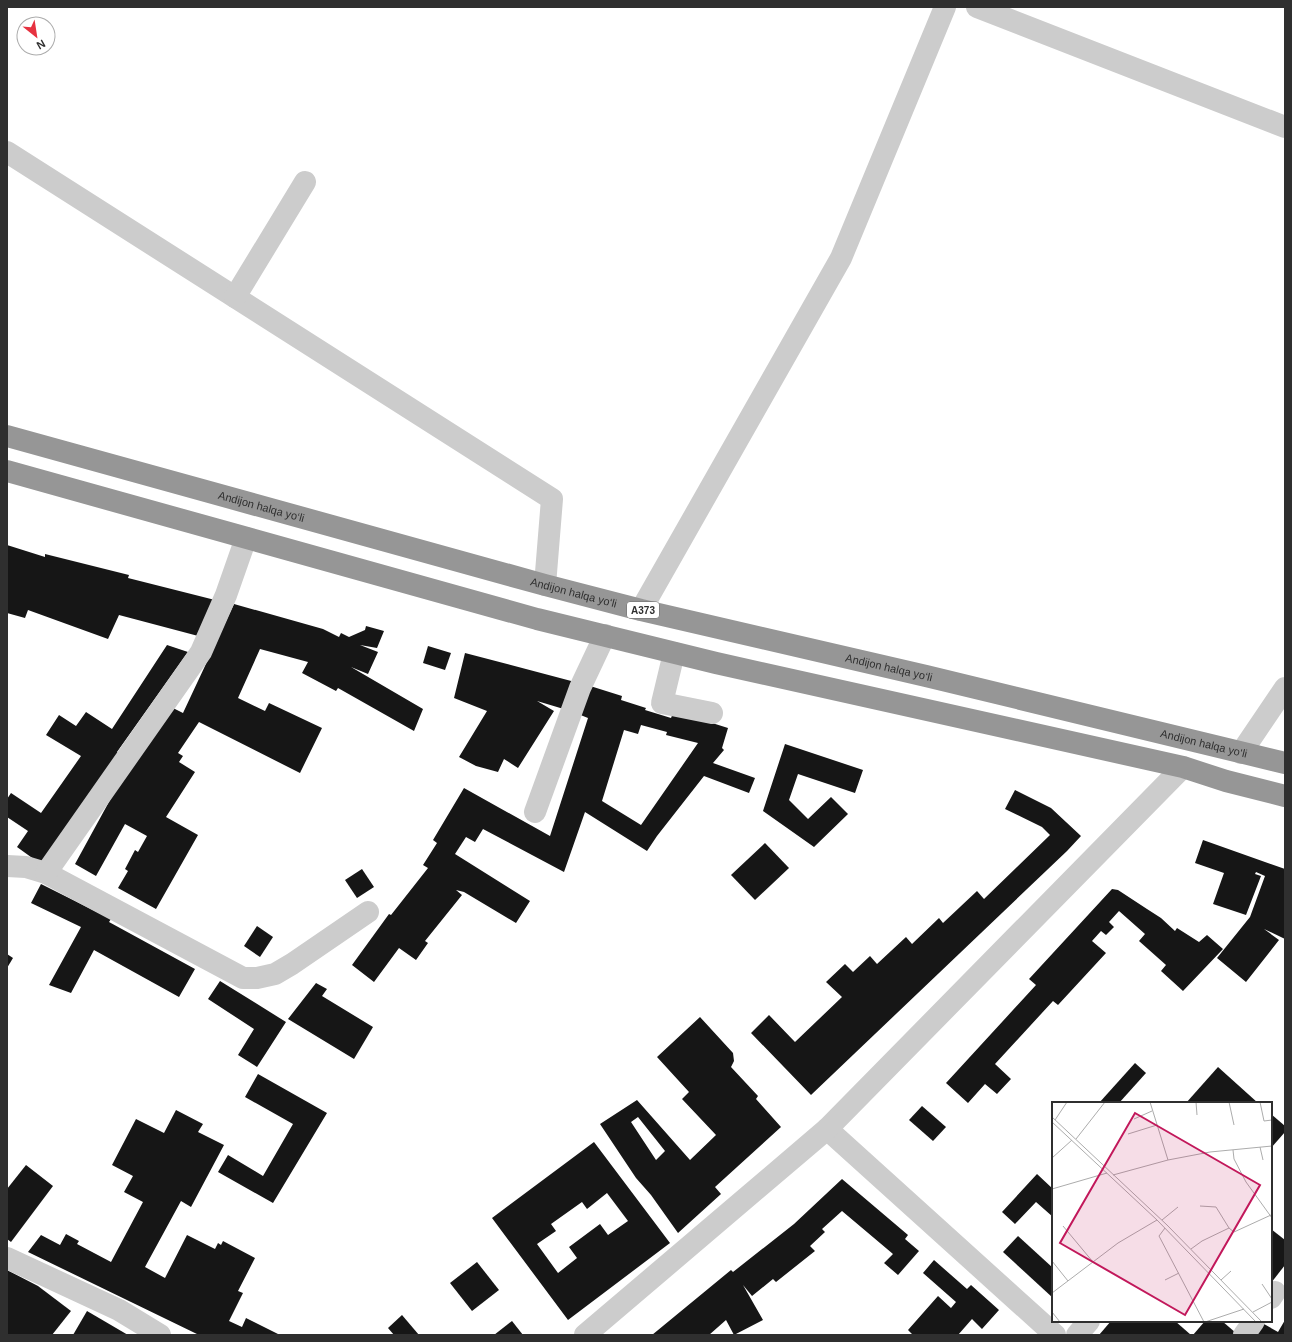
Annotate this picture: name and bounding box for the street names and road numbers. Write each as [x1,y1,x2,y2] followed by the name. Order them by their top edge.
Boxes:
[217,489,306,524] street label: Andijon halqa yo‘li
[529,575,618,609] street label: Andijon halqa yo‘li
[627,602,659,618] road number: A373
[844,652,934,683] street label: Andijon halqa yo‘li
[1159,727,1249,760] street label: Andijon halqa yo‘li

